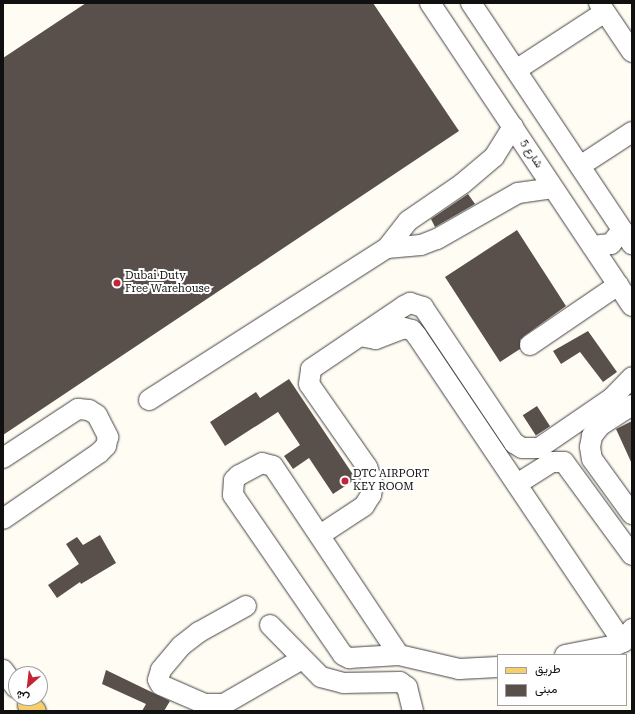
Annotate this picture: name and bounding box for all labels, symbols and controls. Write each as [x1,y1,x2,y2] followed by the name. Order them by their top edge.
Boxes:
[517,137,545,171] street label: شارع 5
[125,270,210,296] place label: Dubai Duty Free Warehouse
[112,278,122,288] marker: Dubai Duty Free Warehouse
[353,468,429,494] place label: DTC AIRPORT KEY ROOM
[340,476,350,486] marker: DTC AIRPORT KEY ROOM
[497,654,627,706] legend
[535,662,560,676] text: طريق
[8,666,48,706] north arrow
[535,682,557,696] text: مبنى
[14,687,31,705] text: ش

